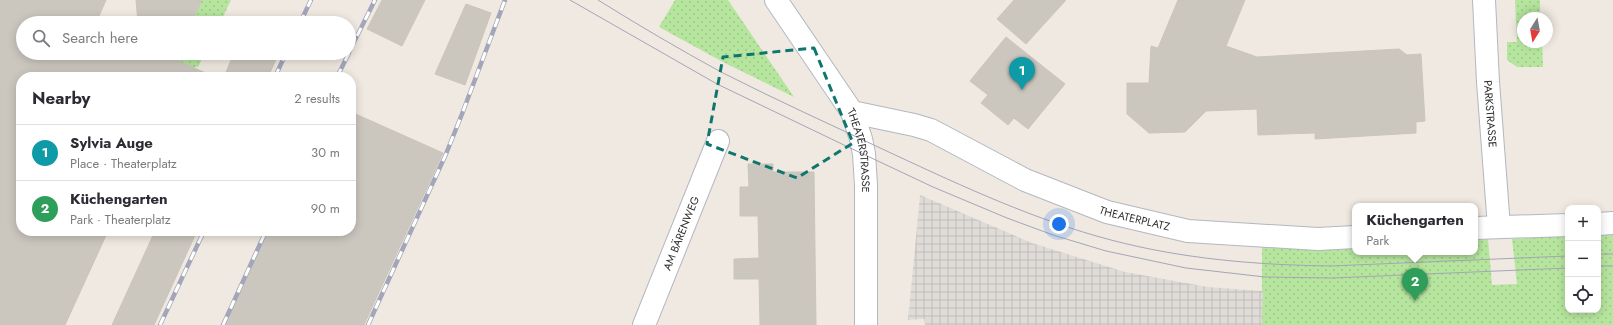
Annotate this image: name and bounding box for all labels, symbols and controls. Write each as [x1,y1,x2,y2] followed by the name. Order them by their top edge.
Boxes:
[1517,12,1553,48] north arrow
[16,16,356,60] search box
[30,27,52,49] icon: search
[62,27,138,49] text: Search here
[1009,57,1035,90] pin: 1
[1480,79,1501,148] street label: PARKSTRASSE
[32,86,90,110] text: Nearby
[294,89,340,108] text: 2 results
[844,105,874,193] street label: THEATERSTRASSE
[70,132,153,154] text: Sylvia Auge
[42,143,48,162] text: 1
[311,143,340,162] text: 30 m
[70,154,177,173] text: Place · Theaterplatz
[70,188,168,210] text: Küchengarten
[659,193,703,273] street label: AM BÄRENWEG
[41,199,49,218] text: 2
[311,199,340,218] text: 90 m
[1097,202,1172,235] street label: THEATERPLATZ
[1352,203,1478,255] popup
[1565,205,1601,313] map controls
[1565,205,1601,241] button: +
[1366,209,1464,231] text: Küchengarten
[70,210,171,229] text: Park · Theaterplatz
[1049,214,1069,234] your location
[1366,231,1389,250] text: Park
[1565,241,1601,277] button: −
[1402,268,1428,301] pin: 2
[1565,277,1601,313] button: locate

